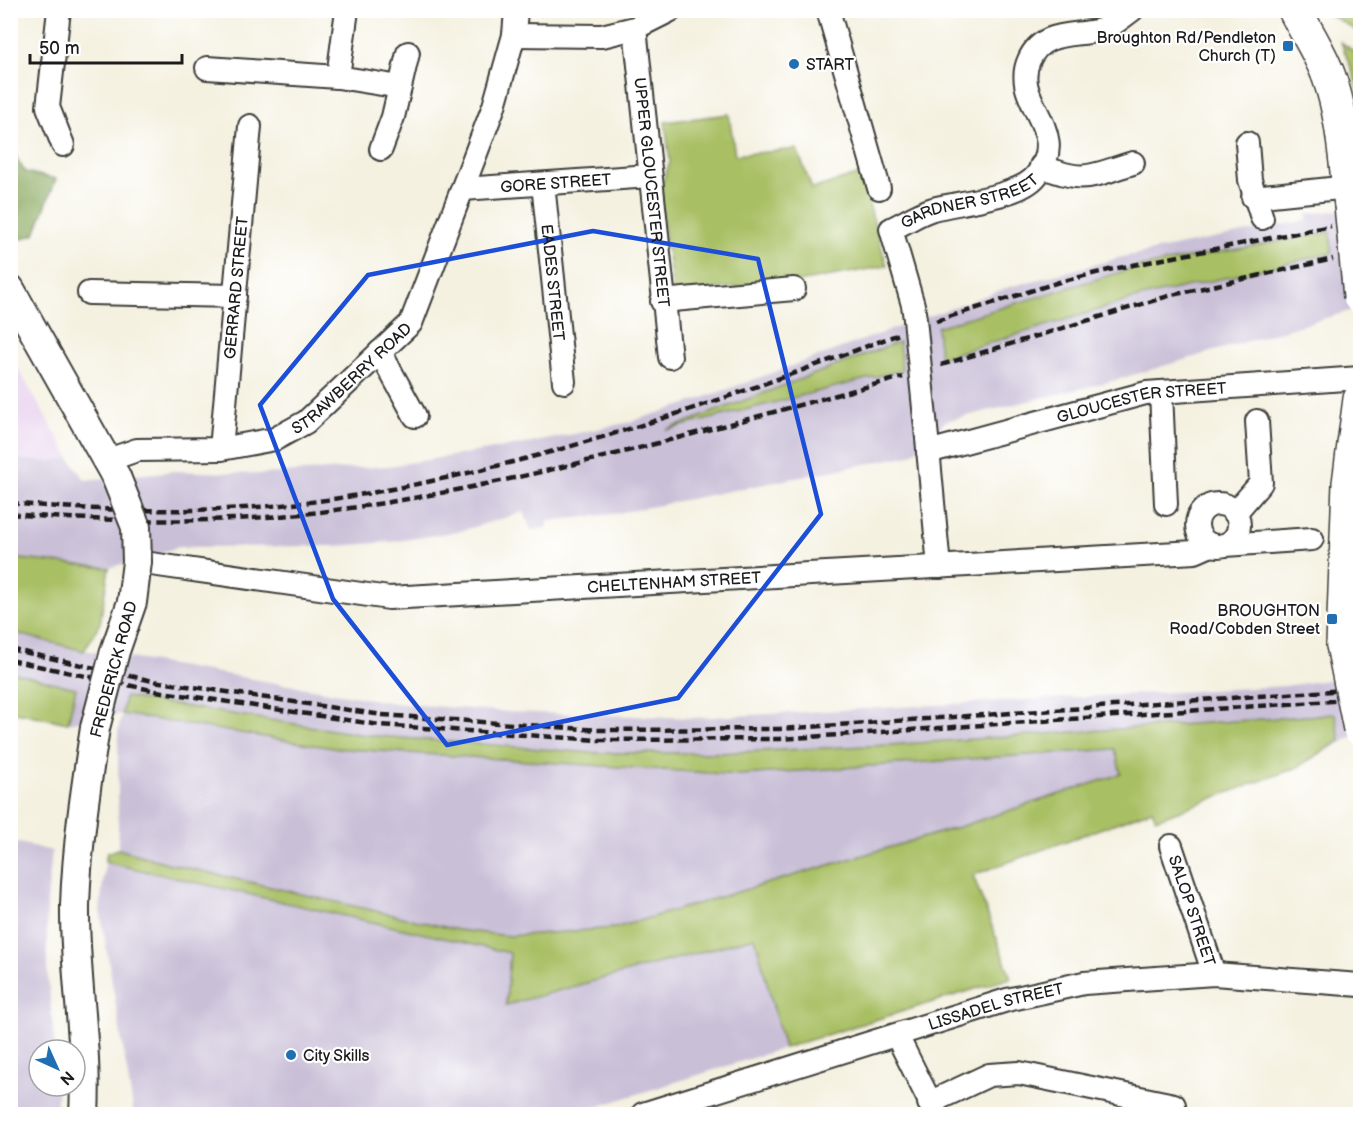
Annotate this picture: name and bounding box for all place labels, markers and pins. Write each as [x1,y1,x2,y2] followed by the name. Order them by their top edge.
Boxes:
[1096,29,1276,66] place label: Broughton Rd/Pendleton Church (T)
[1281,39,1295,53] marker: Broughton Rd/Pendleton Church (T)
[806,56,855,75] place label: START
[787,57,801,71] marker: START
[1169,602,1320,639] place label: BROUGHTON Road/Cobden Street
[1325,612,1339,626] marker: BROUGHTON Road/Cobden Street
[303,1047,370,1066] place label: City Skills
[284,1048,298,1062] marker: City Skills

